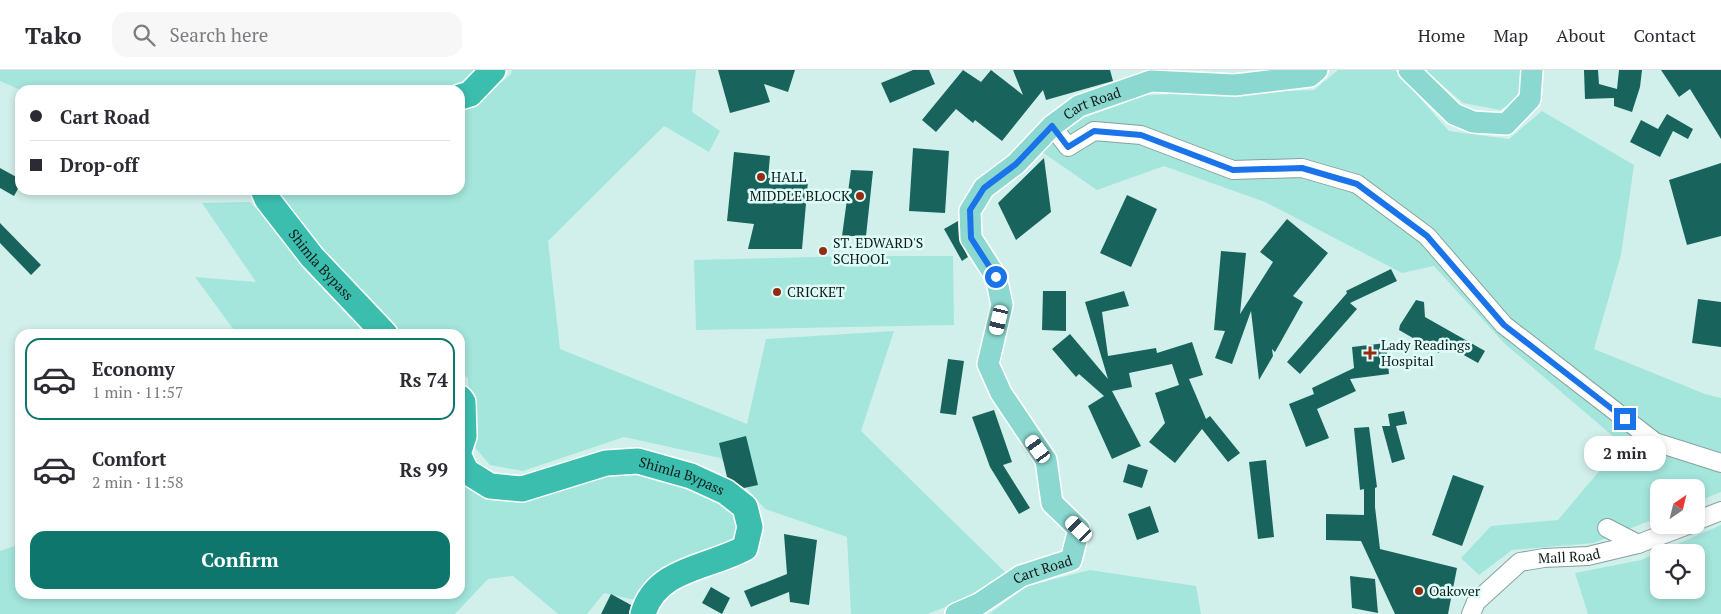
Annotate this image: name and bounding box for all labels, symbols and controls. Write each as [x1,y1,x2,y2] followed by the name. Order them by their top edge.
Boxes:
[112,12,462,57] search box
[25,19,82,51] text: Tako
[130,21,158,49] icon: search
[170,22,268,47] text: Search here
[1418,23,1465,47] text: Home
[1493,23,1528,47] text: Map
[1556,23,1605,47] text: About
[1633,23,1696,47] text: Contact
[1059,82,1123,124] street label: Cart Road
[60,104,150,129] text: Cart Road
[60,152,138,177] text: Drop-off
[771,167,806,186] place label: HALL
[755,171,767,183] marker: HALL
[749,186,851,205] place label: MIDDLE BLOCK
[854,190,866,202] marker: MIDDLE BLOCK
[285,225,358,304] street label: Shimla Bypass
[833,233,923,268] place label: ST. EDWARD'S SCHOOL
[817,245,829,257] marker: ST. EDWARD'S SCHOOL
[985,266,1007,288] route start
[787,282,845,301] place label: CRICKET
[771,286,783,298] marker: CRICKET
[988,304,1009,336] car
[1381,335,1471,370] place label: Lady Readings Hospital
[1363,346,1377,360] marker: Lady Readings Hospital
[92,356,175,381] text: Economy
[32,357,77,402] icon: car
[400,367,448,392] text: Rs 74
[92,381,184,403] text: 1 min · 11:57
[1614,408,1636,430] route end
[1023,432,1052,466] car
[1584,436,1666,472] callout: 2 min
[1603,442,1647,464] text: 2 min
[92,446,167,471] text: Comfort
[32,447,77,492] icon: car
[637,452,728,499] street label: Shimla Bypass
[400,457,448,482] text: Rs 99
[92,471,184,493] text: 2 min · 11:58
[1650,479,1705,534] north arrow
[1650,479,1705,599] map controls
[1063,513,1095,545] car
[30,531,450,589] button: Confirm
[1538,543,1602,567] street label: Mall Road
[1650,544,1705,599] button: locate
[1009,550,1075,588] street label: Cart Road
[1429,581,1481,600] place label: Oakover
[1413,585,1425,597] marker: Oakover

